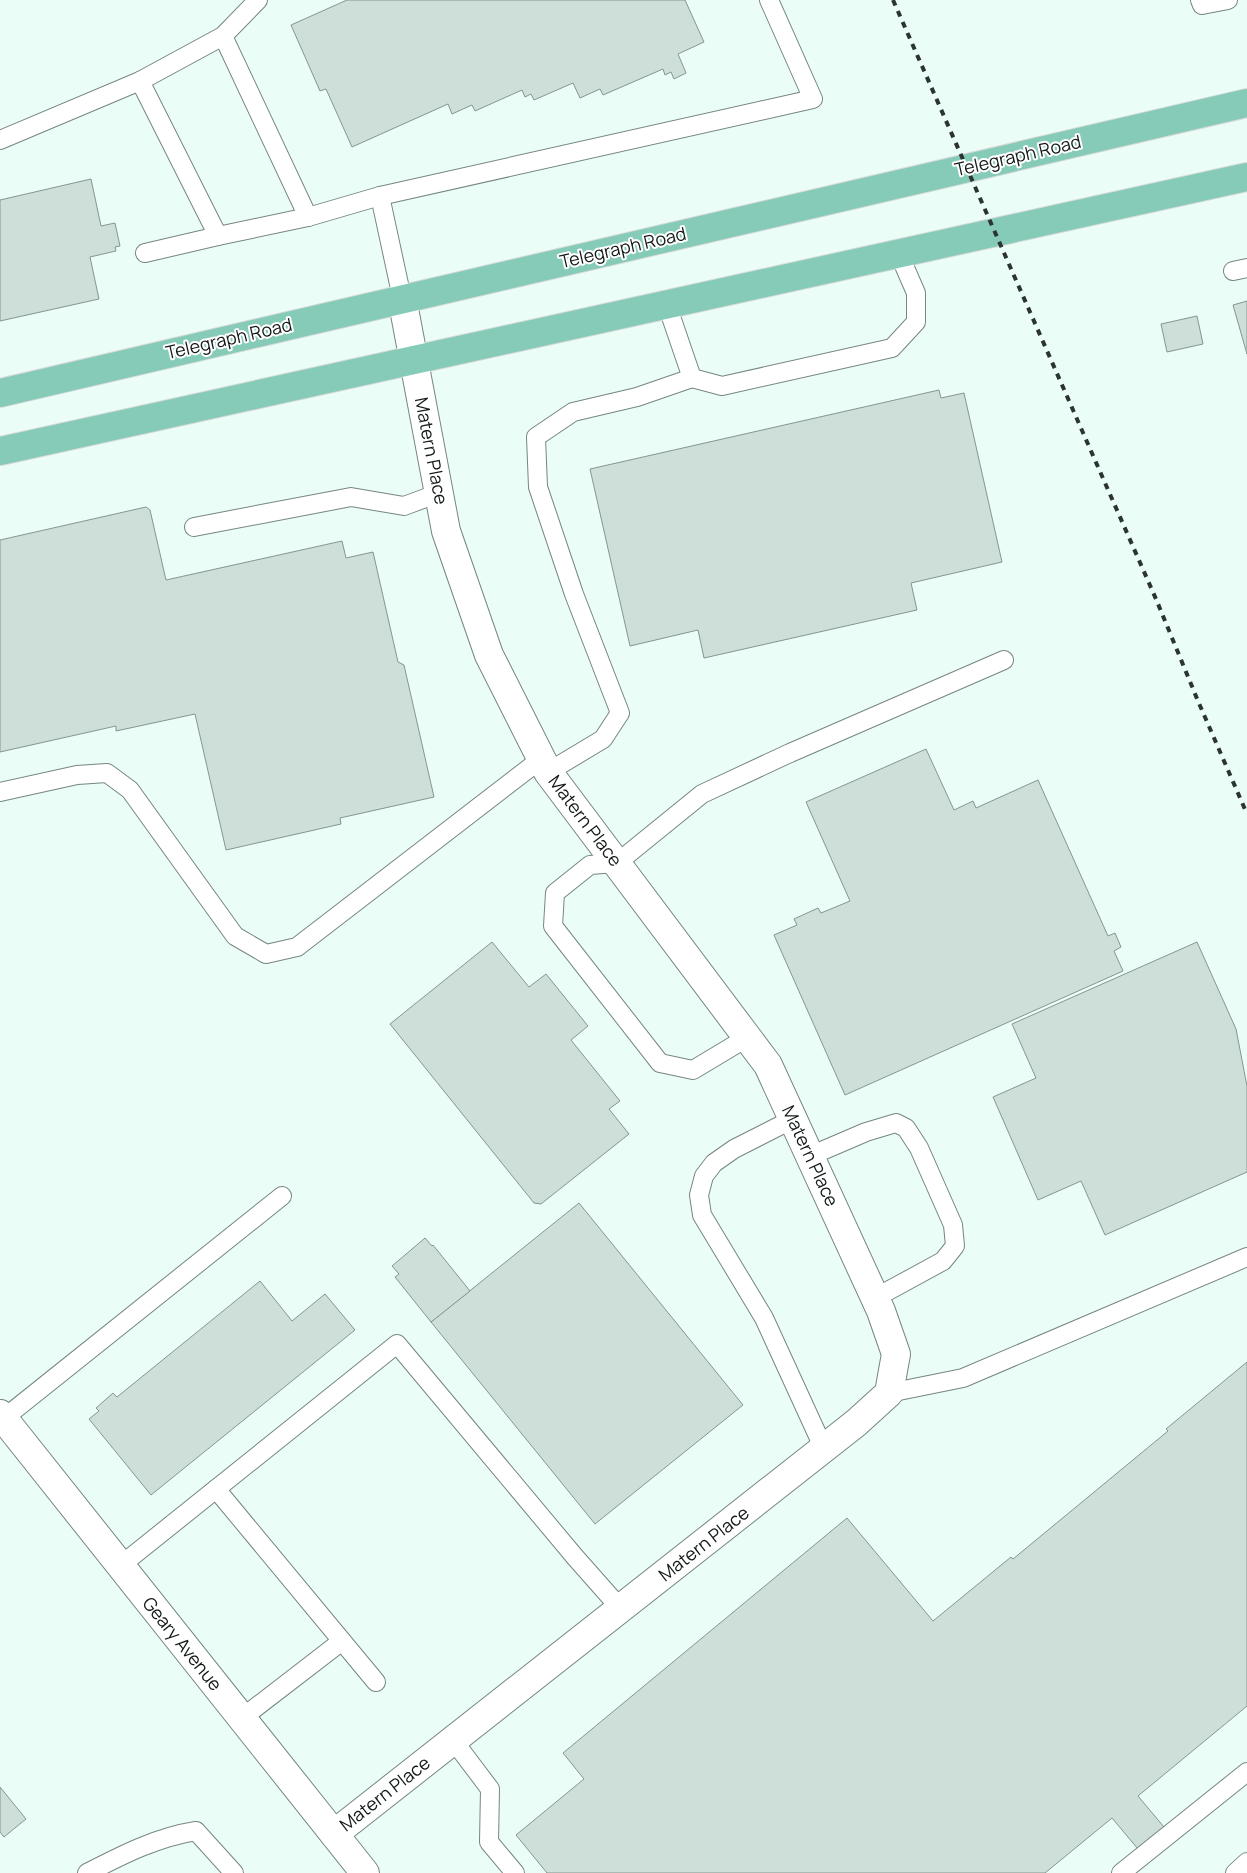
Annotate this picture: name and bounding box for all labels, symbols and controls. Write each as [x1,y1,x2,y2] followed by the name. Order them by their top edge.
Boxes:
[952,129,1083,181] street label: Telegraph Road
[557,221,688,273] street label: Telegraph Road
[163,312,294,364] street label: Telegraph Road
[410,395,454,506] street label: Matern Place
[544,770,628,871] street label: Matern Place
[777,1101,845,1210] street label: Matern Place
[653,1500,754,1586] street label: Matern Place
[138,1591,228,1695] street label: Geary Avenue
[334,1750,435,1836] street label: Matern Place

